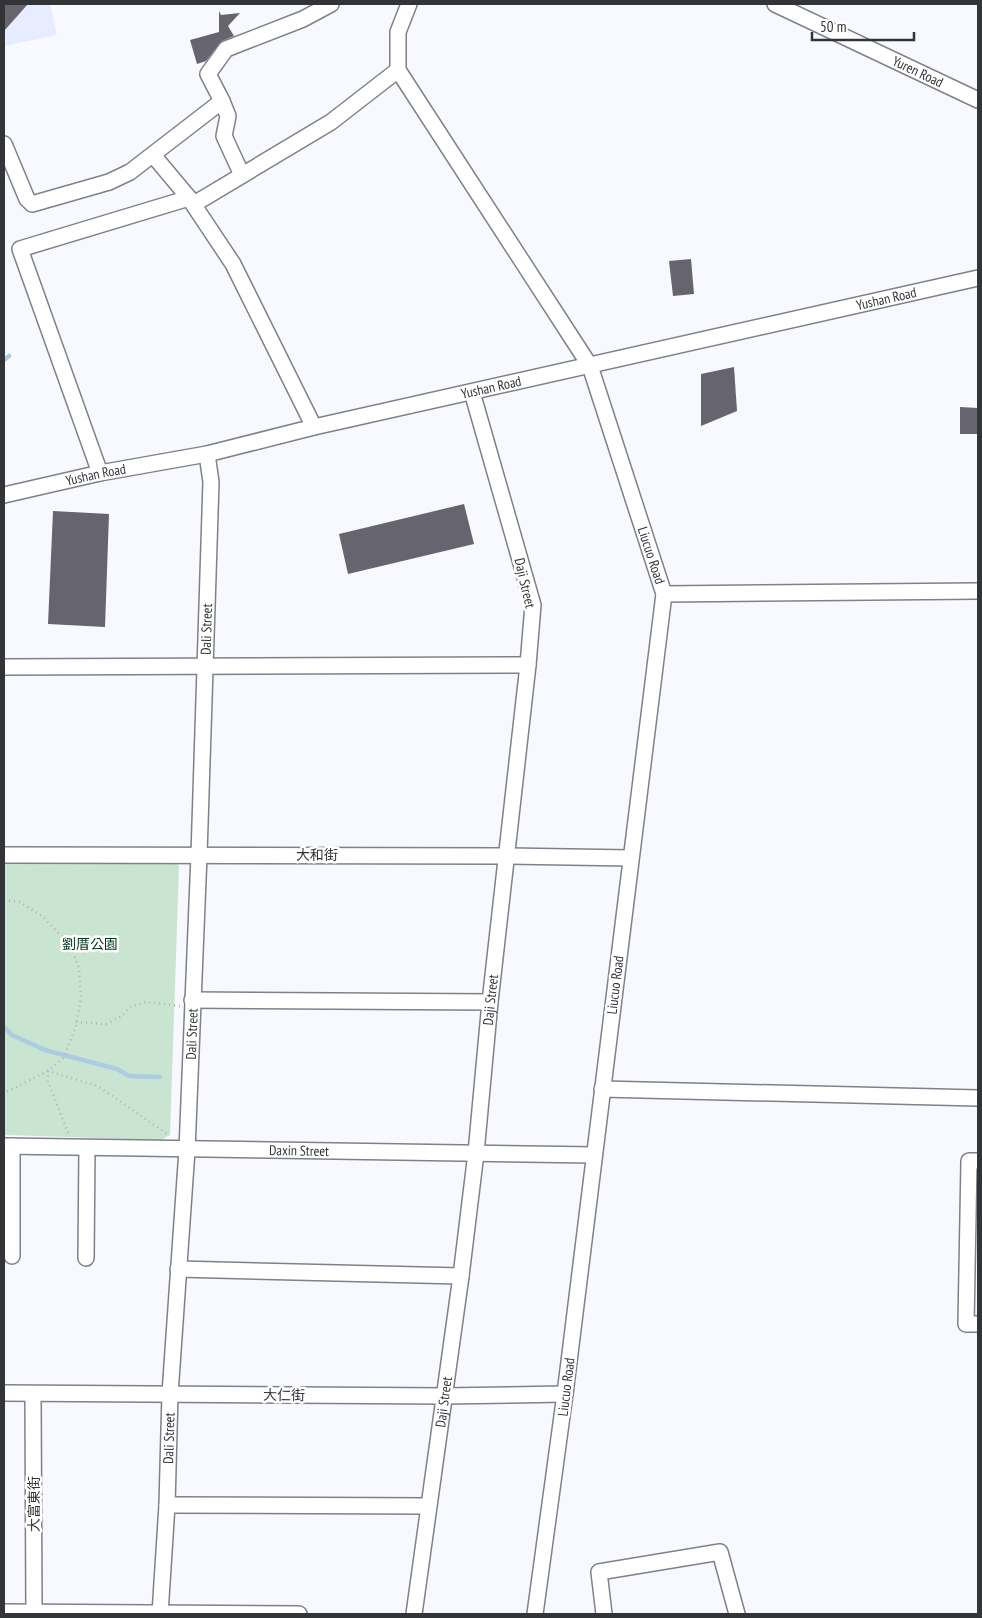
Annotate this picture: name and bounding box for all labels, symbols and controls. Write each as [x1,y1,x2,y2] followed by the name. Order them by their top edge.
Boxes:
[812,10,914,42] scale bar
[820,17,846,36] text: 50 m
[889,52,946,91] street label: Yuren Road
[854,283,918,314] street label: Yushan Road
[459,372,523,403] street label: Yushan Road
[64,460,127,490] street label: Yushan Road
[634,525,669,586] street label: Liucuo Road
[510,556,540,610] street label: Daji Street
[196,603,216,655] street label: Dali Street
[296,846,338,864] street label: 大和街
[62,935,118,953] park label: 劉厝公園
[602,955,628,1015] street label: Liucuo Road
[479,973,502,1026] street label: Daji Street
[182,1008,202,1060] street label: Dali Street
[269,1141,329,1160] street label: Daxin Street
[553,1357,579,1417] street label: Liucuo Road
[431,1375,456,1429] street label: Daji Street
[263,1386,305,1404] street label: 大仁街
[159,1412,178,1464] street label: Dali Street
[25,1476,43,1532] street label: 大富東街

